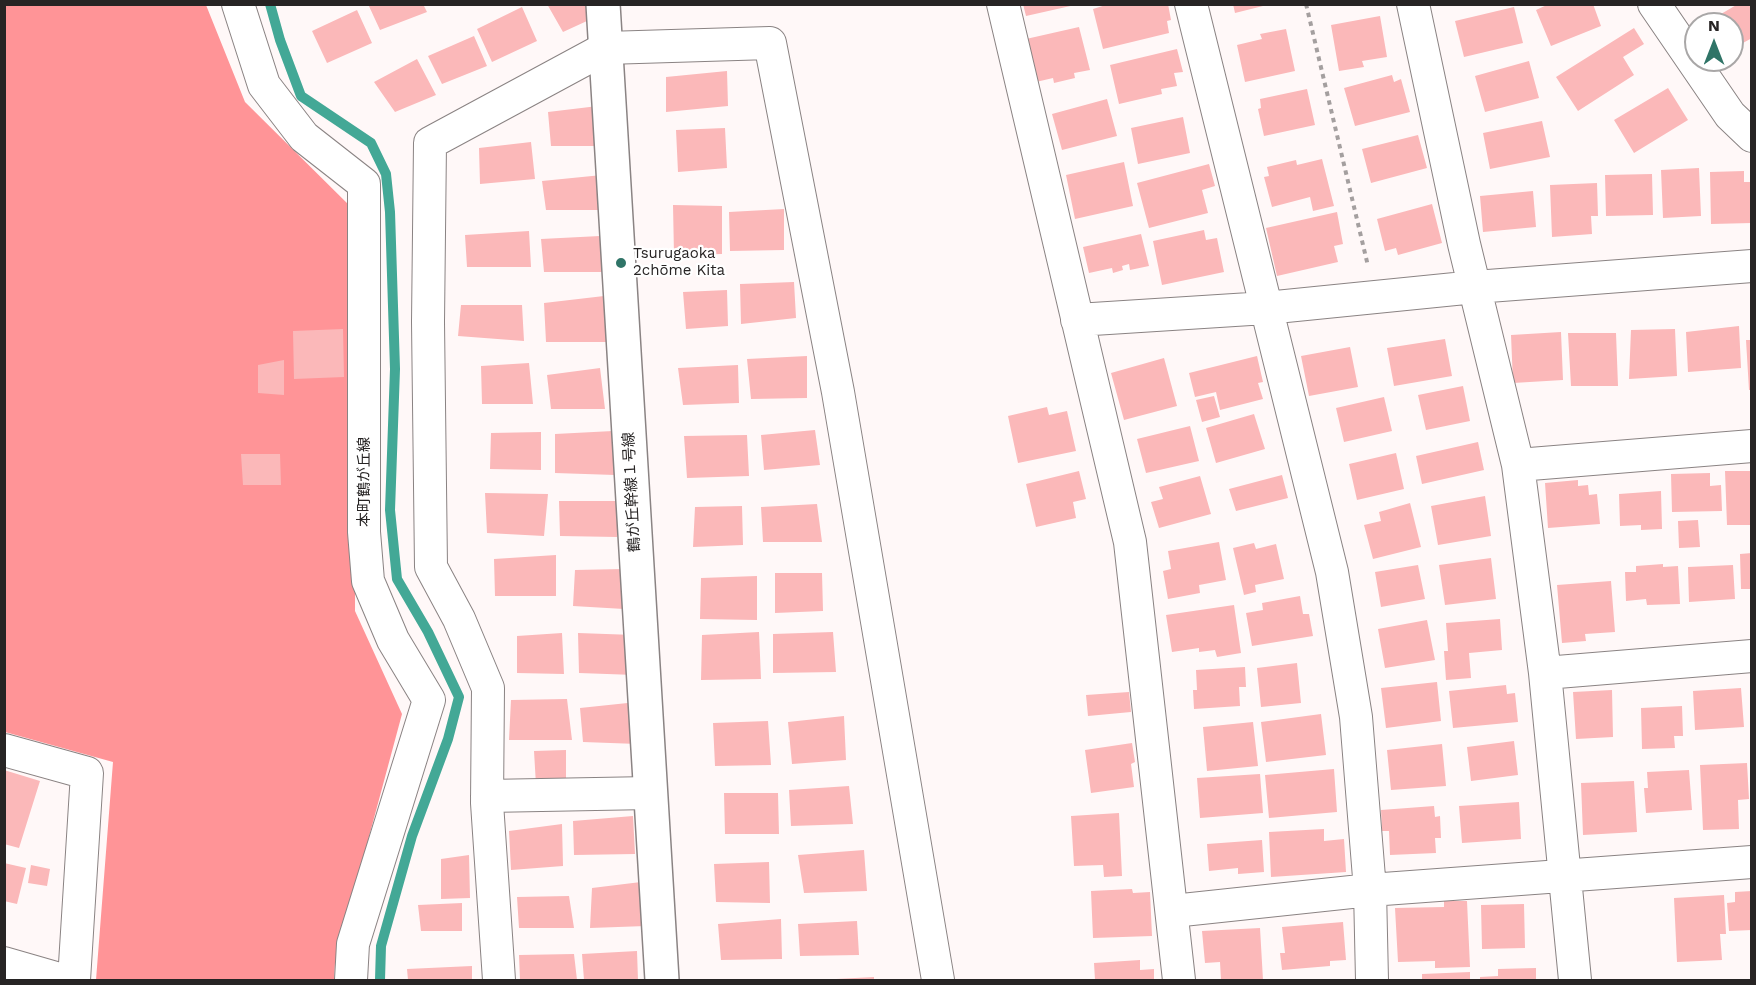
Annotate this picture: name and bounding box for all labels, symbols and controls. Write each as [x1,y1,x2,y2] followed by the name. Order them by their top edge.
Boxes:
[1684,12,1744,72] north arrow
[1708,16,1720,35] text: N
[633,245,725,280] place label: Tsurugaoka 2chōme Kita
[614,256,628,270] marker: Tsurugaoka 2chōme Kita
[620,432,644,552] street label: 鶴が丘幹線１号線
[356,437,374,527] street label: 本町鶴が丘線

